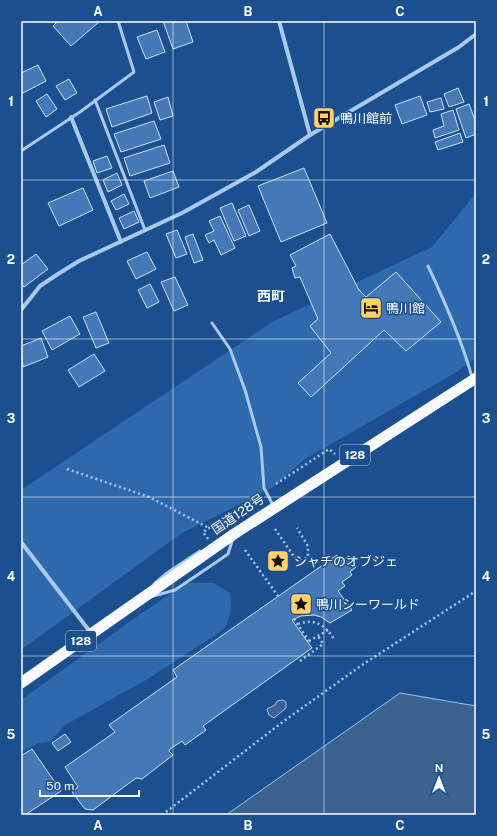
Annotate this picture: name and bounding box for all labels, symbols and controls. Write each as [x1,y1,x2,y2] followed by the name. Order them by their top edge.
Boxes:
[93,4,103,19] text: A
[244,4,253,19] text: B
[395,4,405,19] text: C
[8,94,14,109] text: 1
[483,94,489,109] text: 1
[311,105,337,131] bus stop icon: 鴨川館前
[340,111,392,126] place label: 鴨川館前
[7,252,15,267] text: 2
[482,252,490,267] text: 2
[257,288,285,304] district label: 西町
[358,295,384,321] hotel icon: 鴨川館
[386,301,425,316] place label: 鴨川館
[7,411,16,426] text: 3
[482,411,491,426] text: 3
[340,445,370,465] road number: 128
[209,491,267,537] street label: 国道128号
[265,548,291,574] place icon: シャチのオブジェ
[294,554,398,569] place label: シャチのオブジェ
[7,569,16,584] text: 4
[482,569,491,584] text: 4
[288,591,314,617] place icon: 鴨川シーワールド
[316,597,420,612] place label: 鴨川シーワールド
[66,631,96,651] road number: 128
[7,727,16,742] text: 5
[482,727,491,742] text: 5
[419,758,459,798] north arrow
[435,762,443,774] text: N
[40,772,139,798] scale bar
[46,779,74,793] text: 50 m
[93,818,103,833] text: A
[244,818,253,833] text: B
[395,818,405,833] text: C

